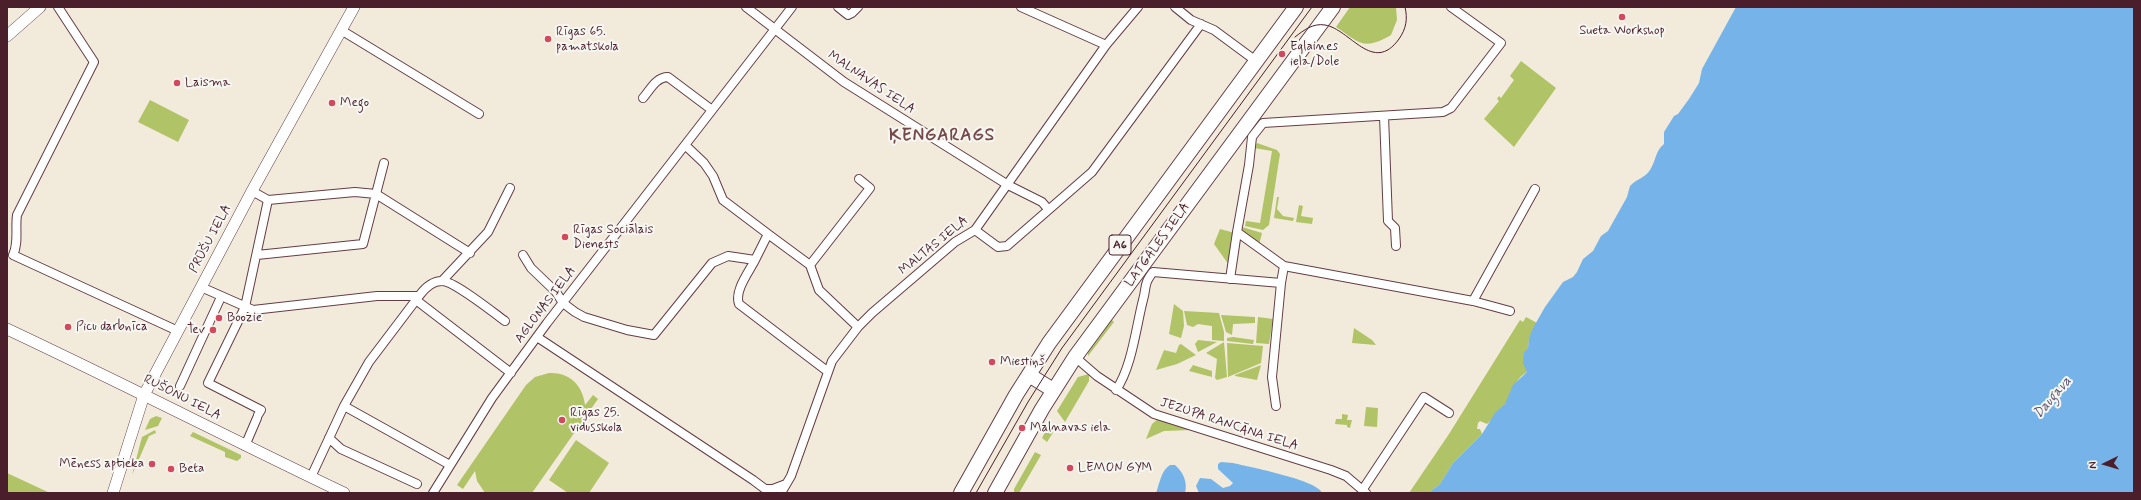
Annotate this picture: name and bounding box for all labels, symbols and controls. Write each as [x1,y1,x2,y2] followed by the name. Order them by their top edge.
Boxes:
[1617,12,1627,22] marker: Sueta Workshop
[1579,23,1665,39] place label: Sueta Workshop
[556,24,619,55] place label: Rīgas 65. pamatskola
[543,34,553,44] marker: Rīgas 65. pamatskola
[1290,39,1339,70] place label: Eglaines iela/Dole
[824,48,918,118] street label: MALNAVAS IELA
[1277,49,1287,59] marker: Eglaines iela/Dole
[185,75,230,91] place label: Laisma
[172,78,182,88] marker: Laisma
[340,95,369,111] place label: Mego
[327,98,337,108] marker: Mego
[889,126,995,146] district label: ĶENGARAGS
[1122,200,1194,290] street label: LATGALES IELA
[186,202,236,276] street label: PRŪŠU IELA
[896,213,972,279] street label: MALTAS IELA
[573,222,653,253] place label: Rīgas Sociālais Dienests
[560,232,570,242] marker: Rīgas Sociālais Dienests
[1109,235,1131,255] road number: A6
[512,264,580,346] street label: AGLONAS IELA
[227,310,262,326] place label: Boozie
[214,313,224,323] marker: Boozie
[76,319,148,335] place label: Picu darbnīca
[63,322,73,332] marker: Picu darbnīca
[187,322,205,338] place label: Tev
[208,325,218,335] marker: Tev
[1000,354,1045,370] place label: Miestiņš
[987,357,997,367] marker: Miestiņš
[141,372,223,424] street label: RUŠONU IELA
[2030,374,2076,422] water label: Daugava
[1158,395,1300,455] street label: JEZUPA RANCĀNA IELA
[570,405,622,436] place label: Rīgas 25. vidusskola
[557,415,567,425] marker: Rīgas 25. vidusskola
[1030,420,1110,436] place label: Malnavas iela
[1017,423,1027,433] marker: Malnavas iela
[2085,444,2125,484] north arrow
[59,456,144,472] place label: Mēness aptieka
[147,459,157,469] marker: Mēness aptieka
[1078,460,1152,476] place label: LEMON GYM
[179,461,204,477] place label: Beta
[2086,461,2100,469] text: N
[1065,463,1075,473] marker: LEMON GYM
[166,464,176,474] marker: Beta

